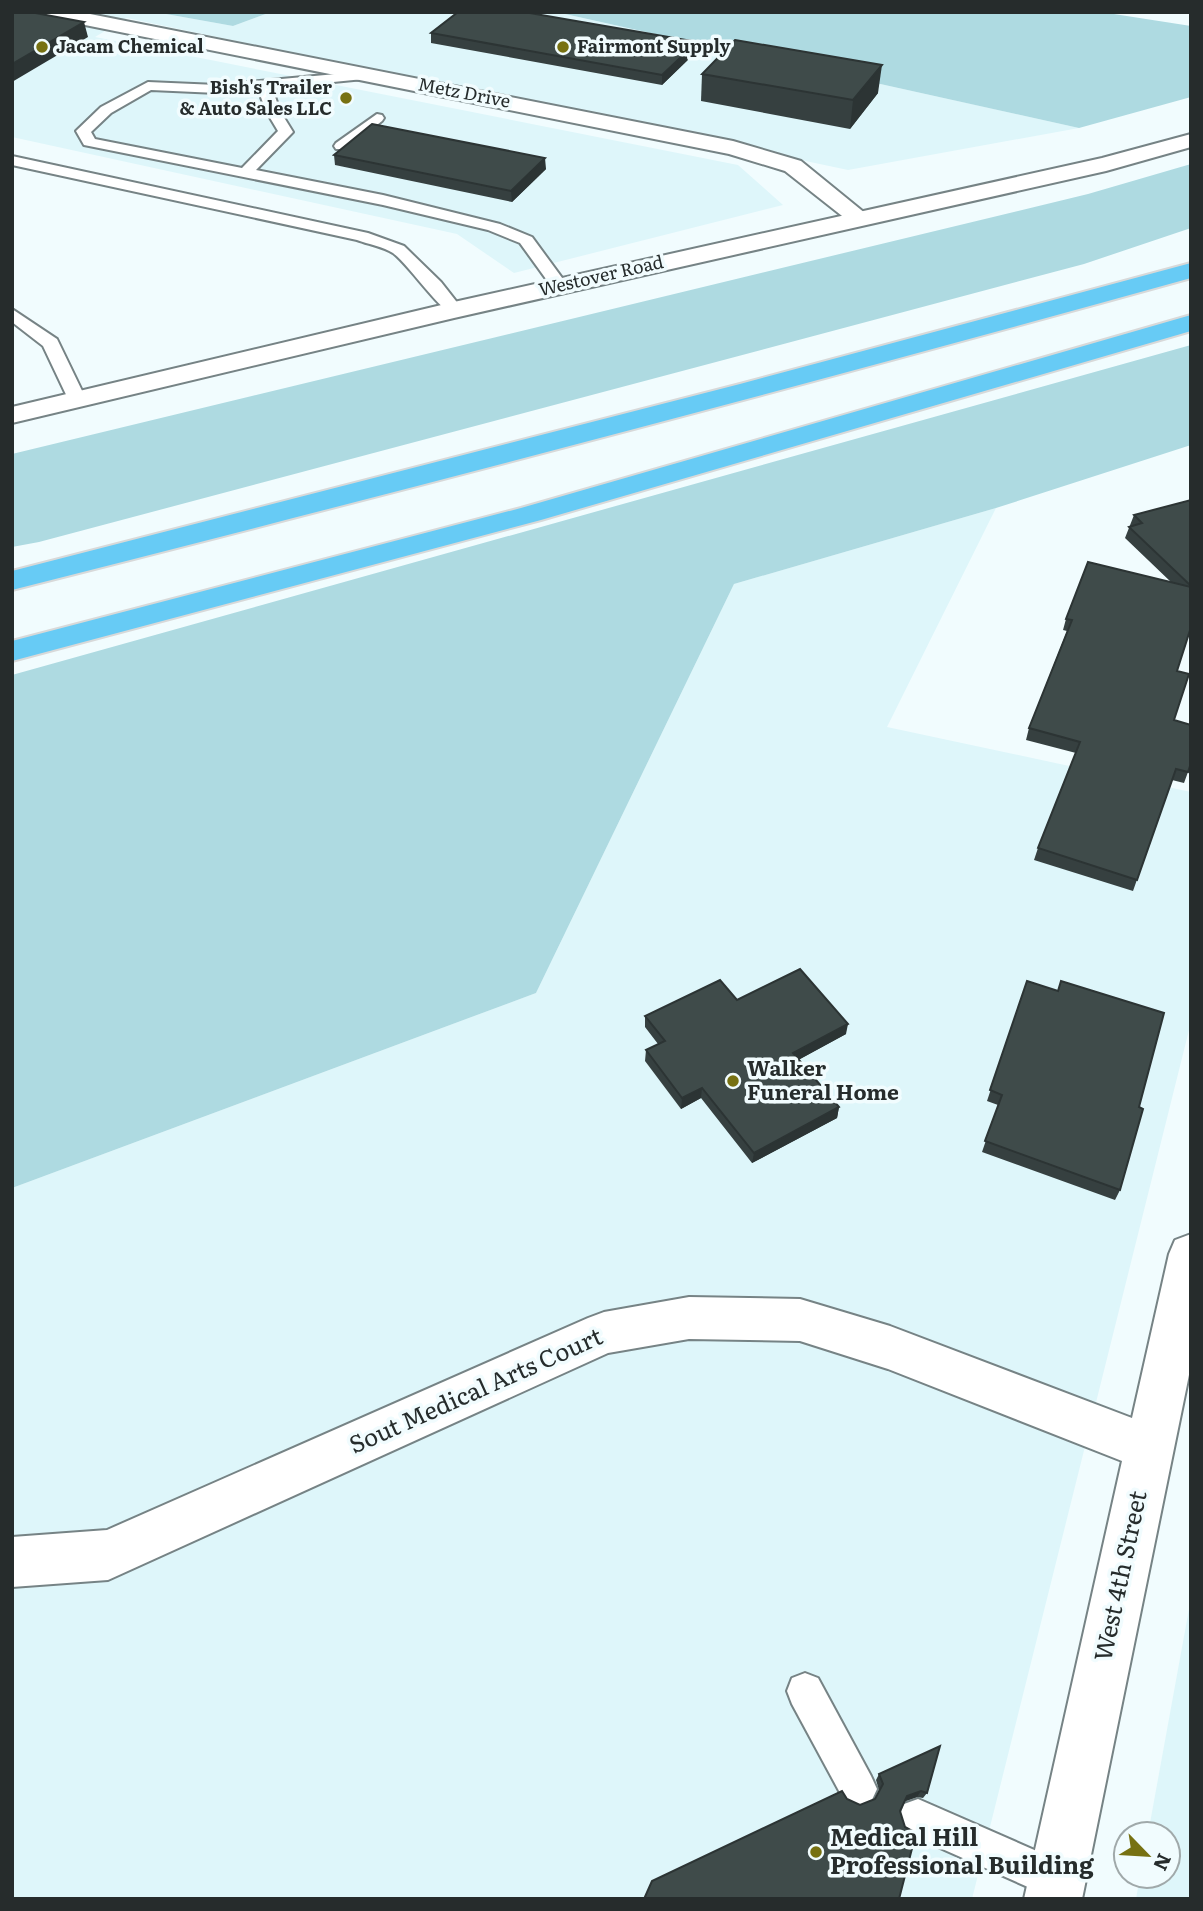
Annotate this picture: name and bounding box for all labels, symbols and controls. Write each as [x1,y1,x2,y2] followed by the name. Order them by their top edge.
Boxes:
[56,32,204,59] place label: Jacam Chemical
[577,32,730,59] place label: Fairmont Supply
[34,39,50,55] marker: Jacam Chemical
[555,39,571,55] marker: Fairmont Supply
[416,69,513,114] street label: Metz Drive
[180,73,332,121] place label: Bish's Trailer & Auto Sales LLC
[338,90,354,106] marker: Bish's Trailer & Auto Sales LLC
[535,247,666,302] street label: Westover Road
[747,1051,899,1106] place label: Walker Funeral Home
[725,1073,741,1089] marker: Walker Funeral Home
[343,1317,608,1460] street label: Sout Medical Arts Court
[1083,1487,1154,1664] street label: West 4th Street
[830,1818,1094,1881] place label: Medical Hill Professional Building
[1112,1820,1182,1890] north arrow
[808,1844,824,1860] marker: Medical Hill Professional Building
[1147,1849,1179,1876] text: N

